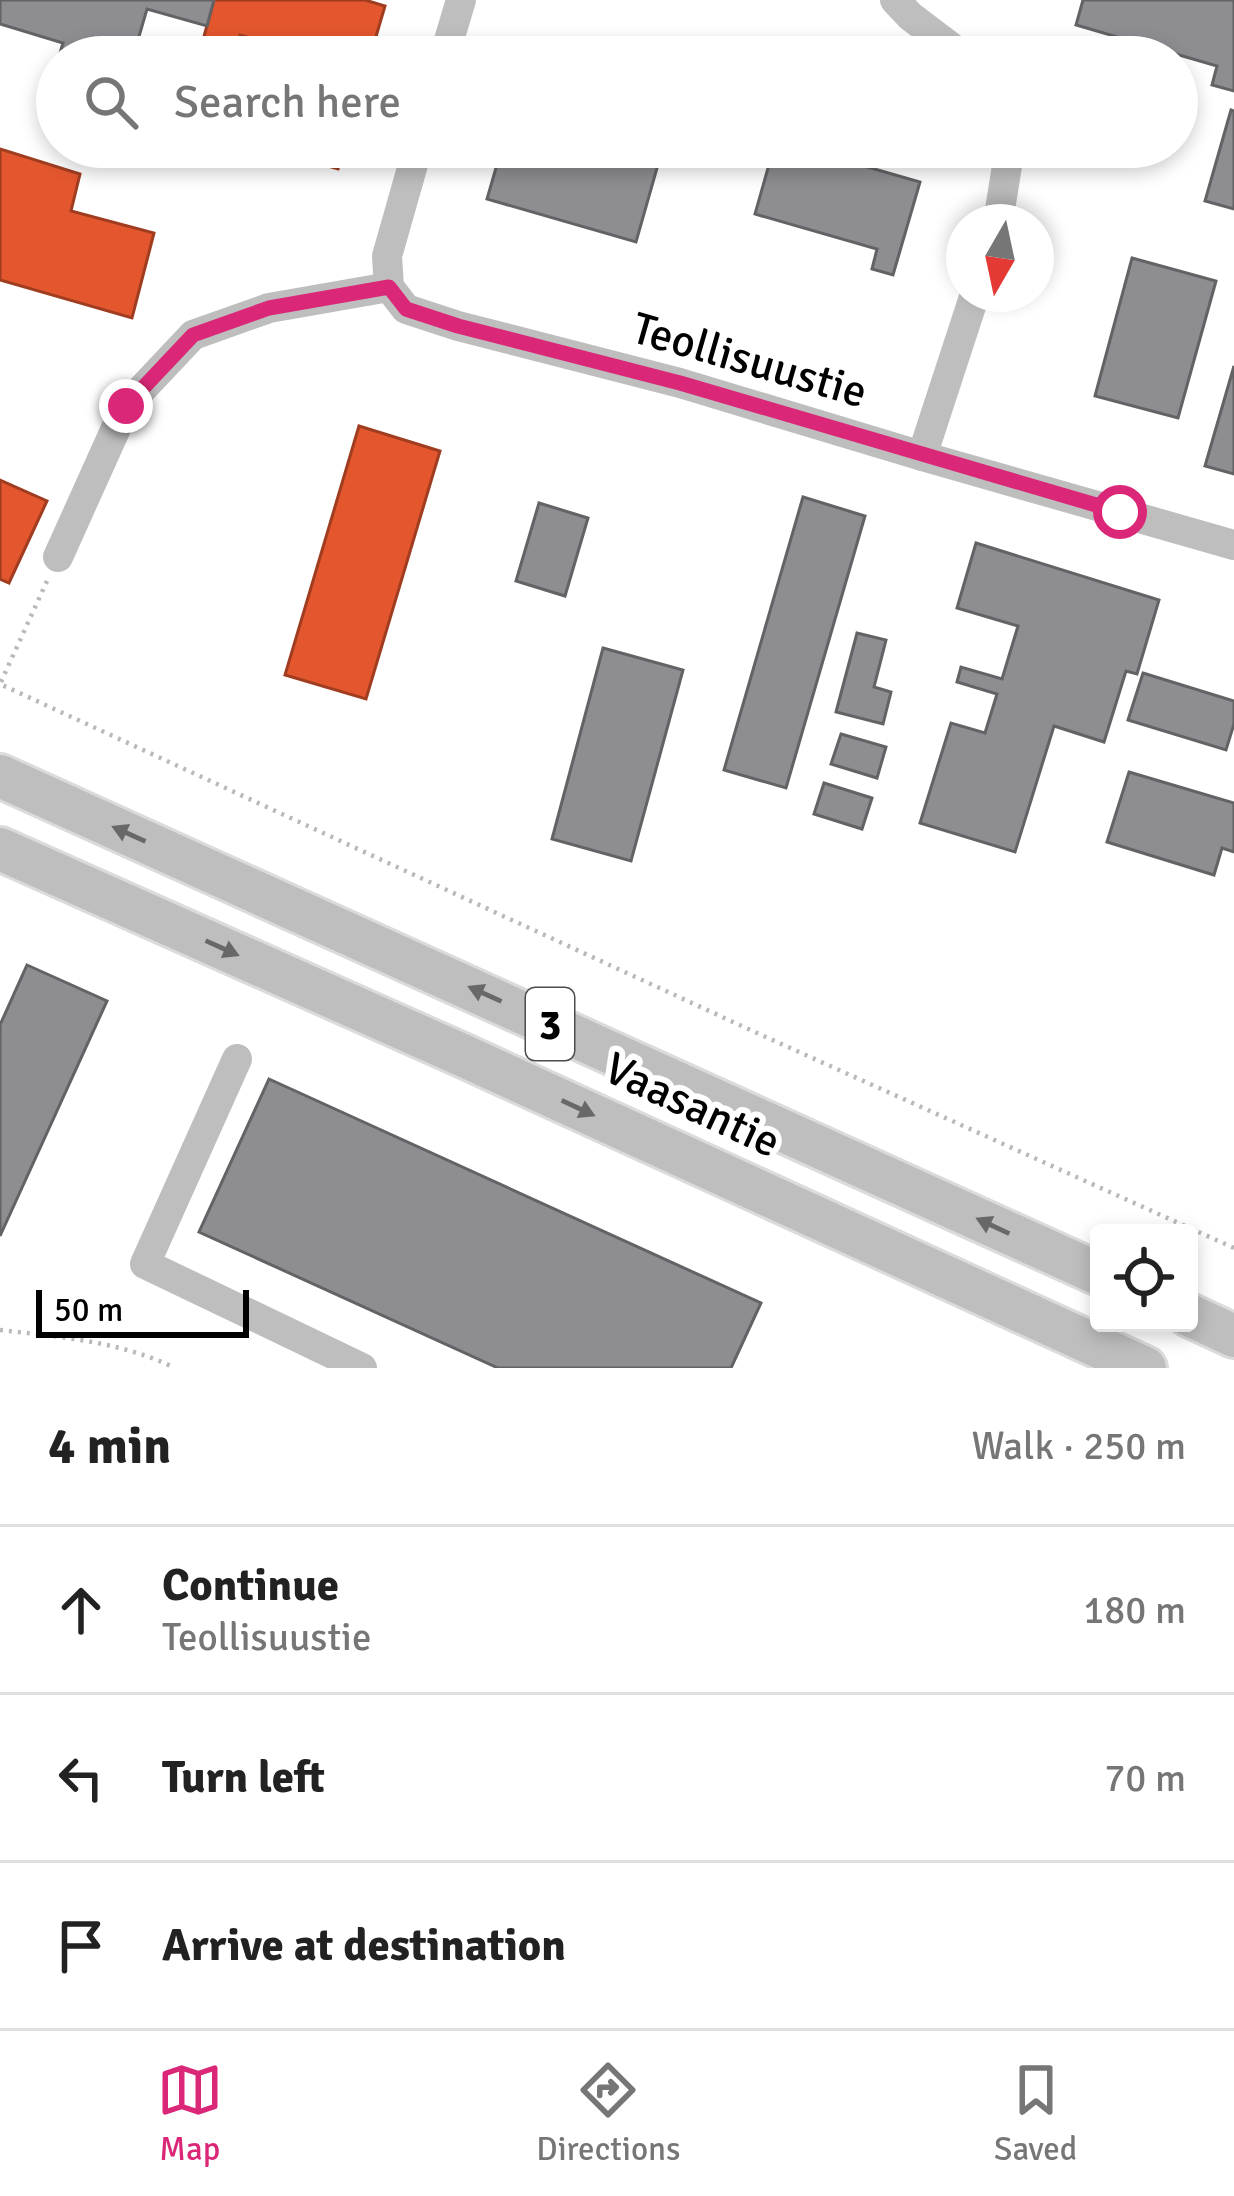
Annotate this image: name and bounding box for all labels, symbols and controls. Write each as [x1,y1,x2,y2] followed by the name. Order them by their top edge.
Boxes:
[36,36,1198,168] search box
[78,69,144,135] icon: search
[174,75,401,130] text: Search here
[946,204,1054,312] north arrow
[626,301,873,420] street label: Teollisuustie
[99,379,153,433] route end
[1093,485,1147,539] route start
[111,824,146,844] one-way arrow
[205,938,240,958] one-way arrow
[467,984,502,1004] one-way arrow
[526,988,574,1060] road number: 3
[596,1041,789,1170] street label: Vaasantie
[561,1098,596,1118] one-way arrow
[975,1215,1010,1235] one-way arrow
[1090,1224,1198,1332] map controls
[1090,1224,1198,1332] button: locate
[36,1284,249,1337] scale bar
[54,1290,123,1331] text: 50 m
[48,1415,171,1478] text: 4 min
[972,1422,1186,1470] text: Walk · 250 m
[162,1558,339,1613] text: Continue
[48,1577,114,1643] icon: ahead
[1083,1586,1186,1634] text: 180 m
[162,1613,371,1661] text: Teollisuustie
[48,1745,114,1811] icon: left
[162,1750,325,1805] text: Turn left
[1104,1754,1186,1802] text: 70 m
[48,1913,114,1979] icon: arrive
[162,1918,566,1973] text: Arrive at destination
[157,2057,223,2170] tab: Map
[536,2057,681,2170] tab: Directions
[994,2057,1077,2170] tab: Saved

